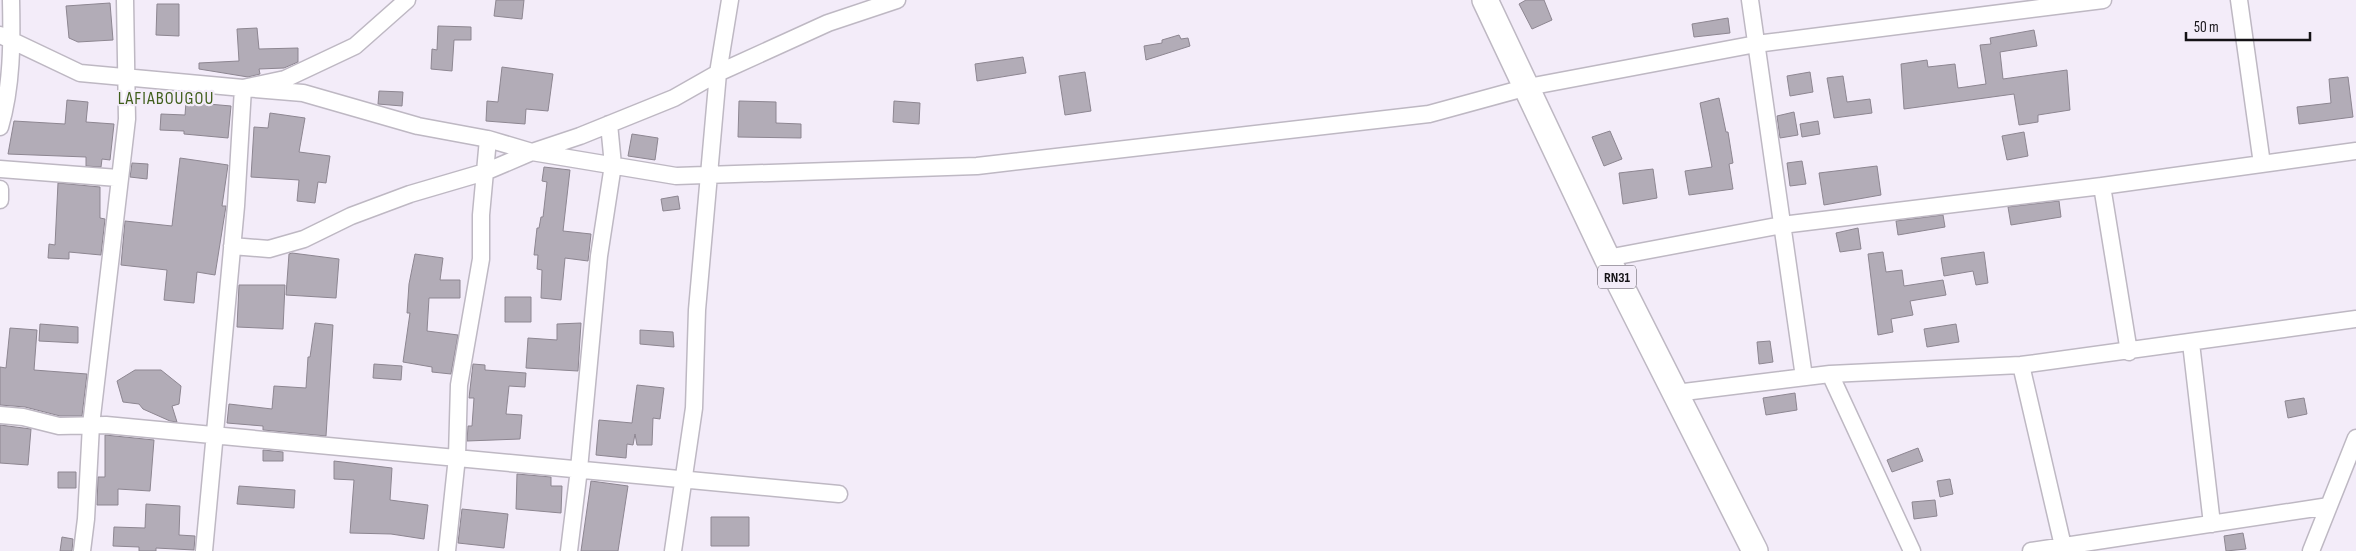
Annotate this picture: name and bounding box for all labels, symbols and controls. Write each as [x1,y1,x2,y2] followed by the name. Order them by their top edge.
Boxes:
[2186,10,2310,42] scale bar
[2194,18,2219,37] text: 50 m
[118,88,214,109] district label: LAFIABOUGOU
[1598,266,1636,288] road number: RN31

